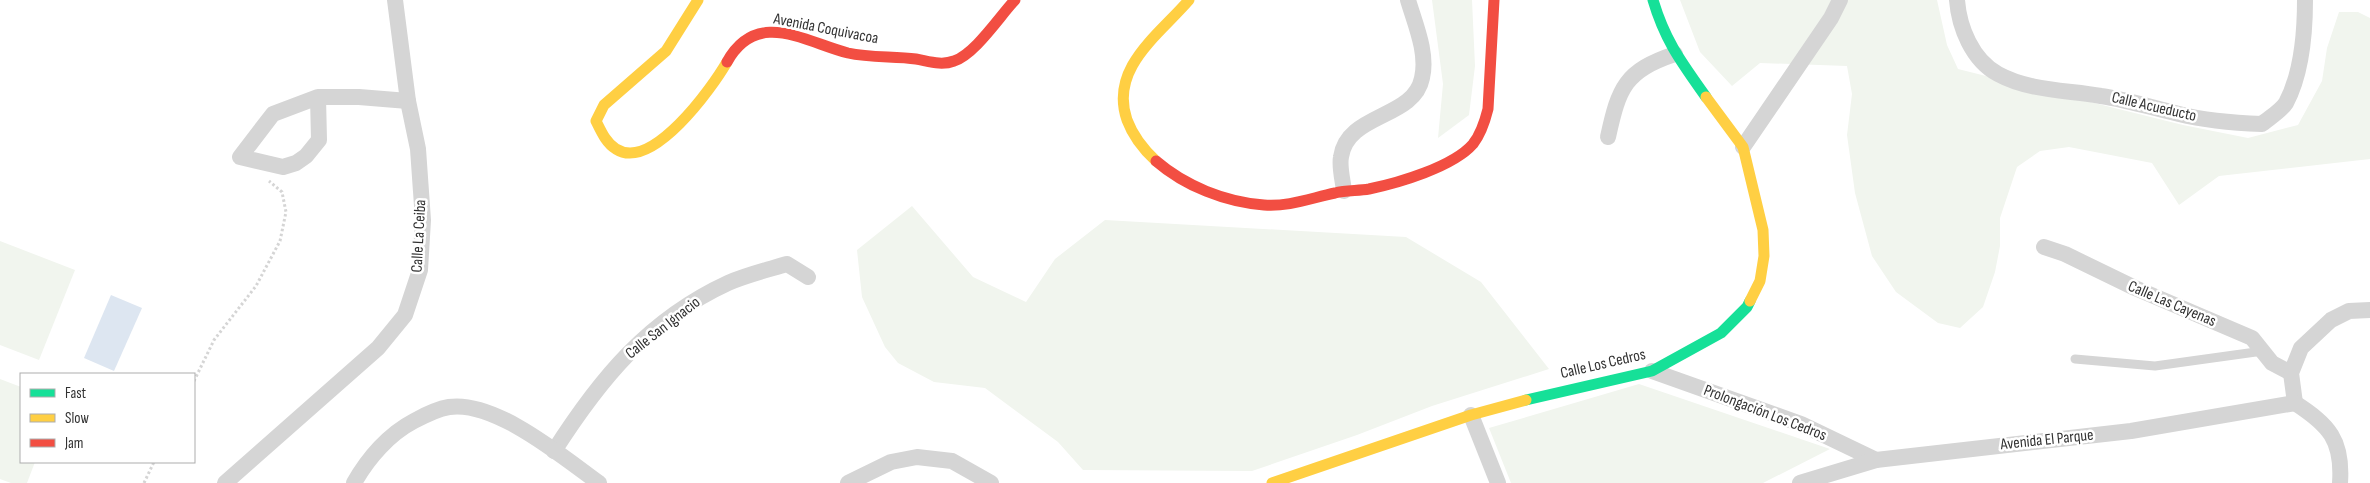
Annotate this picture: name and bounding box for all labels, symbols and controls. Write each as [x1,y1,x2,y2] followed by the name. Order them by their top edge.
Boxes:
[771,9,880,48] street label: Avenida Coquivacoa
[2110,88,2198,126] street label: Calle Acueducto
[408,199,430,273] street label: Calle La Ceiba
[2125,277,2219,331] street label: Calle Las Cayenas
[622,293,704,363] street label: Calle San Ignacio
[1559,345,1648,383] street label: Calle Los Cedros
[20,373,195,463] legend
[1701,381,1829,445] street label: Prolongación Los Cedros
[65,384,87,403] text: Fast
[65,409,89,428] text: Slow
[1999,426,2094,454] street label: Avenida El Parque
[64,434,83,453] text: Jam

